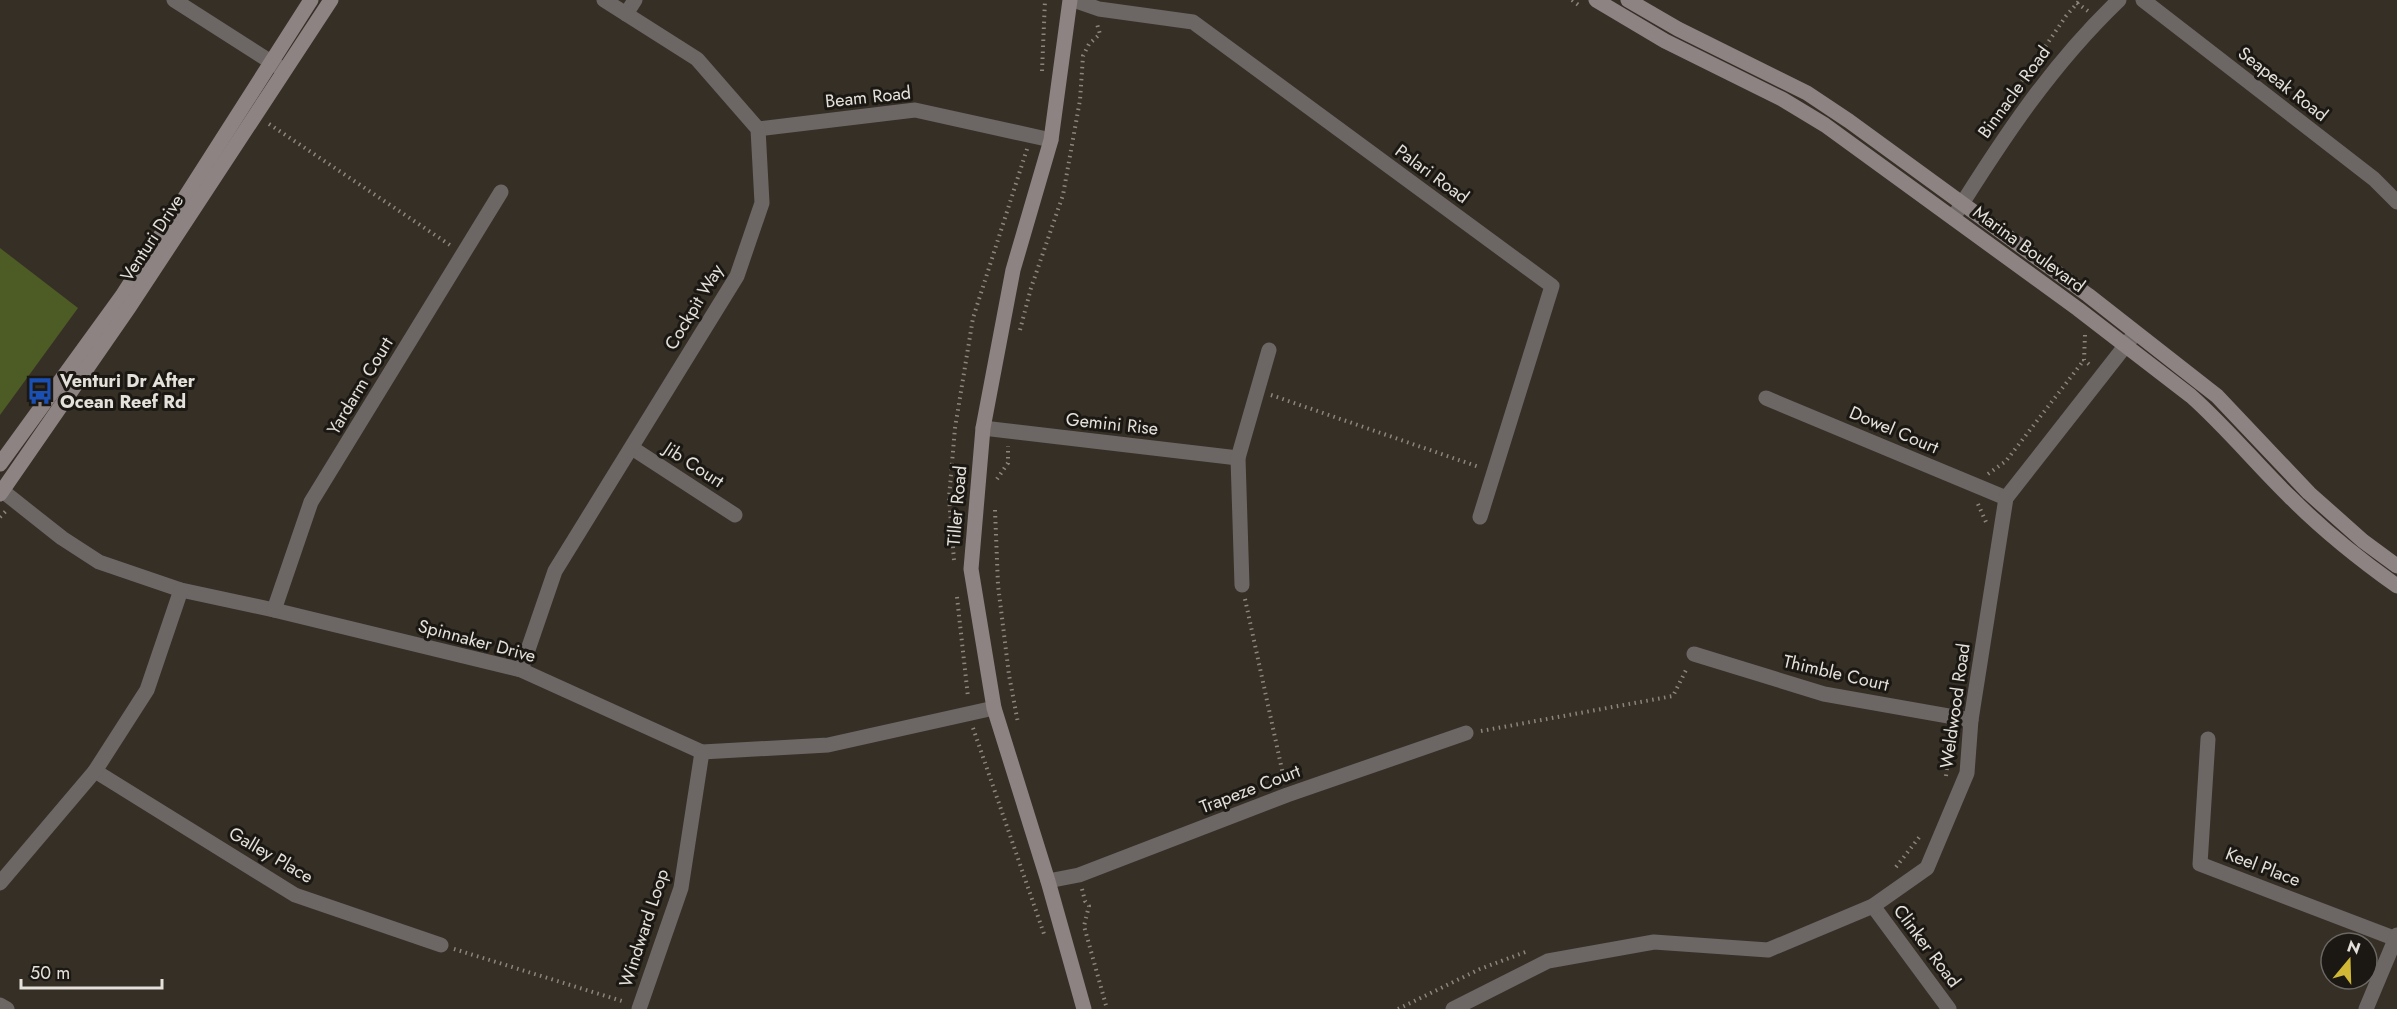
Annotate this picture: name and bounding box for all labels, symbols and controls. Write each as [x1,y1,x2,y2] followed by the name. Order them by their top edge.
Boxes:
[1972,40,2056,144] street label: Binnacle Road
[2232,40,2334,128] street label: Seapeak Road
[824,80,912,114] street label: Beam Road
[1390,138,1474,210] street label: Palari Road
[114,189,190,287] street label: Venturi Drive
[1968,199,2090,299] street label: Marina Boulevard
[658,259,730,355] street label: Cockpit Way
[321,332,400,440] street label: Yardarm Court
[59,368,196,415] place label: Venturi Dr After Ocean Reef Rd
[25,376,55,406] bus stop icon: Venturi Dr After Ocean Reef Rd
[1845,400,1943,461] street label: Dowel Court
[1065,406,1159,442] street label: Gemini Rise
[657,435,730,494] street label: Jib Court
[941,465,973,547] street label: Tiller Road
[415,613,539,669] street label: Spinnaker Drive
[1933,642,1977,770] street label: Weldwood Road
[1781,648,1892,698] street label: Thimble Court
[1196,758,1305,820] street label: Trapeze Court
[224,820,318,890] street label: Galley Place
[2222,841,2304,893] street label: Keel Place
[613,866,675,990] street label: Windward Loop
[1887,899,1967,993] street label: Clinker Road
[2319,931,2379,991] north arrow
[2344,934,2363,960] text: N
[21,952,162,990] scale bar
[30,960,70,986] text: 50 m

